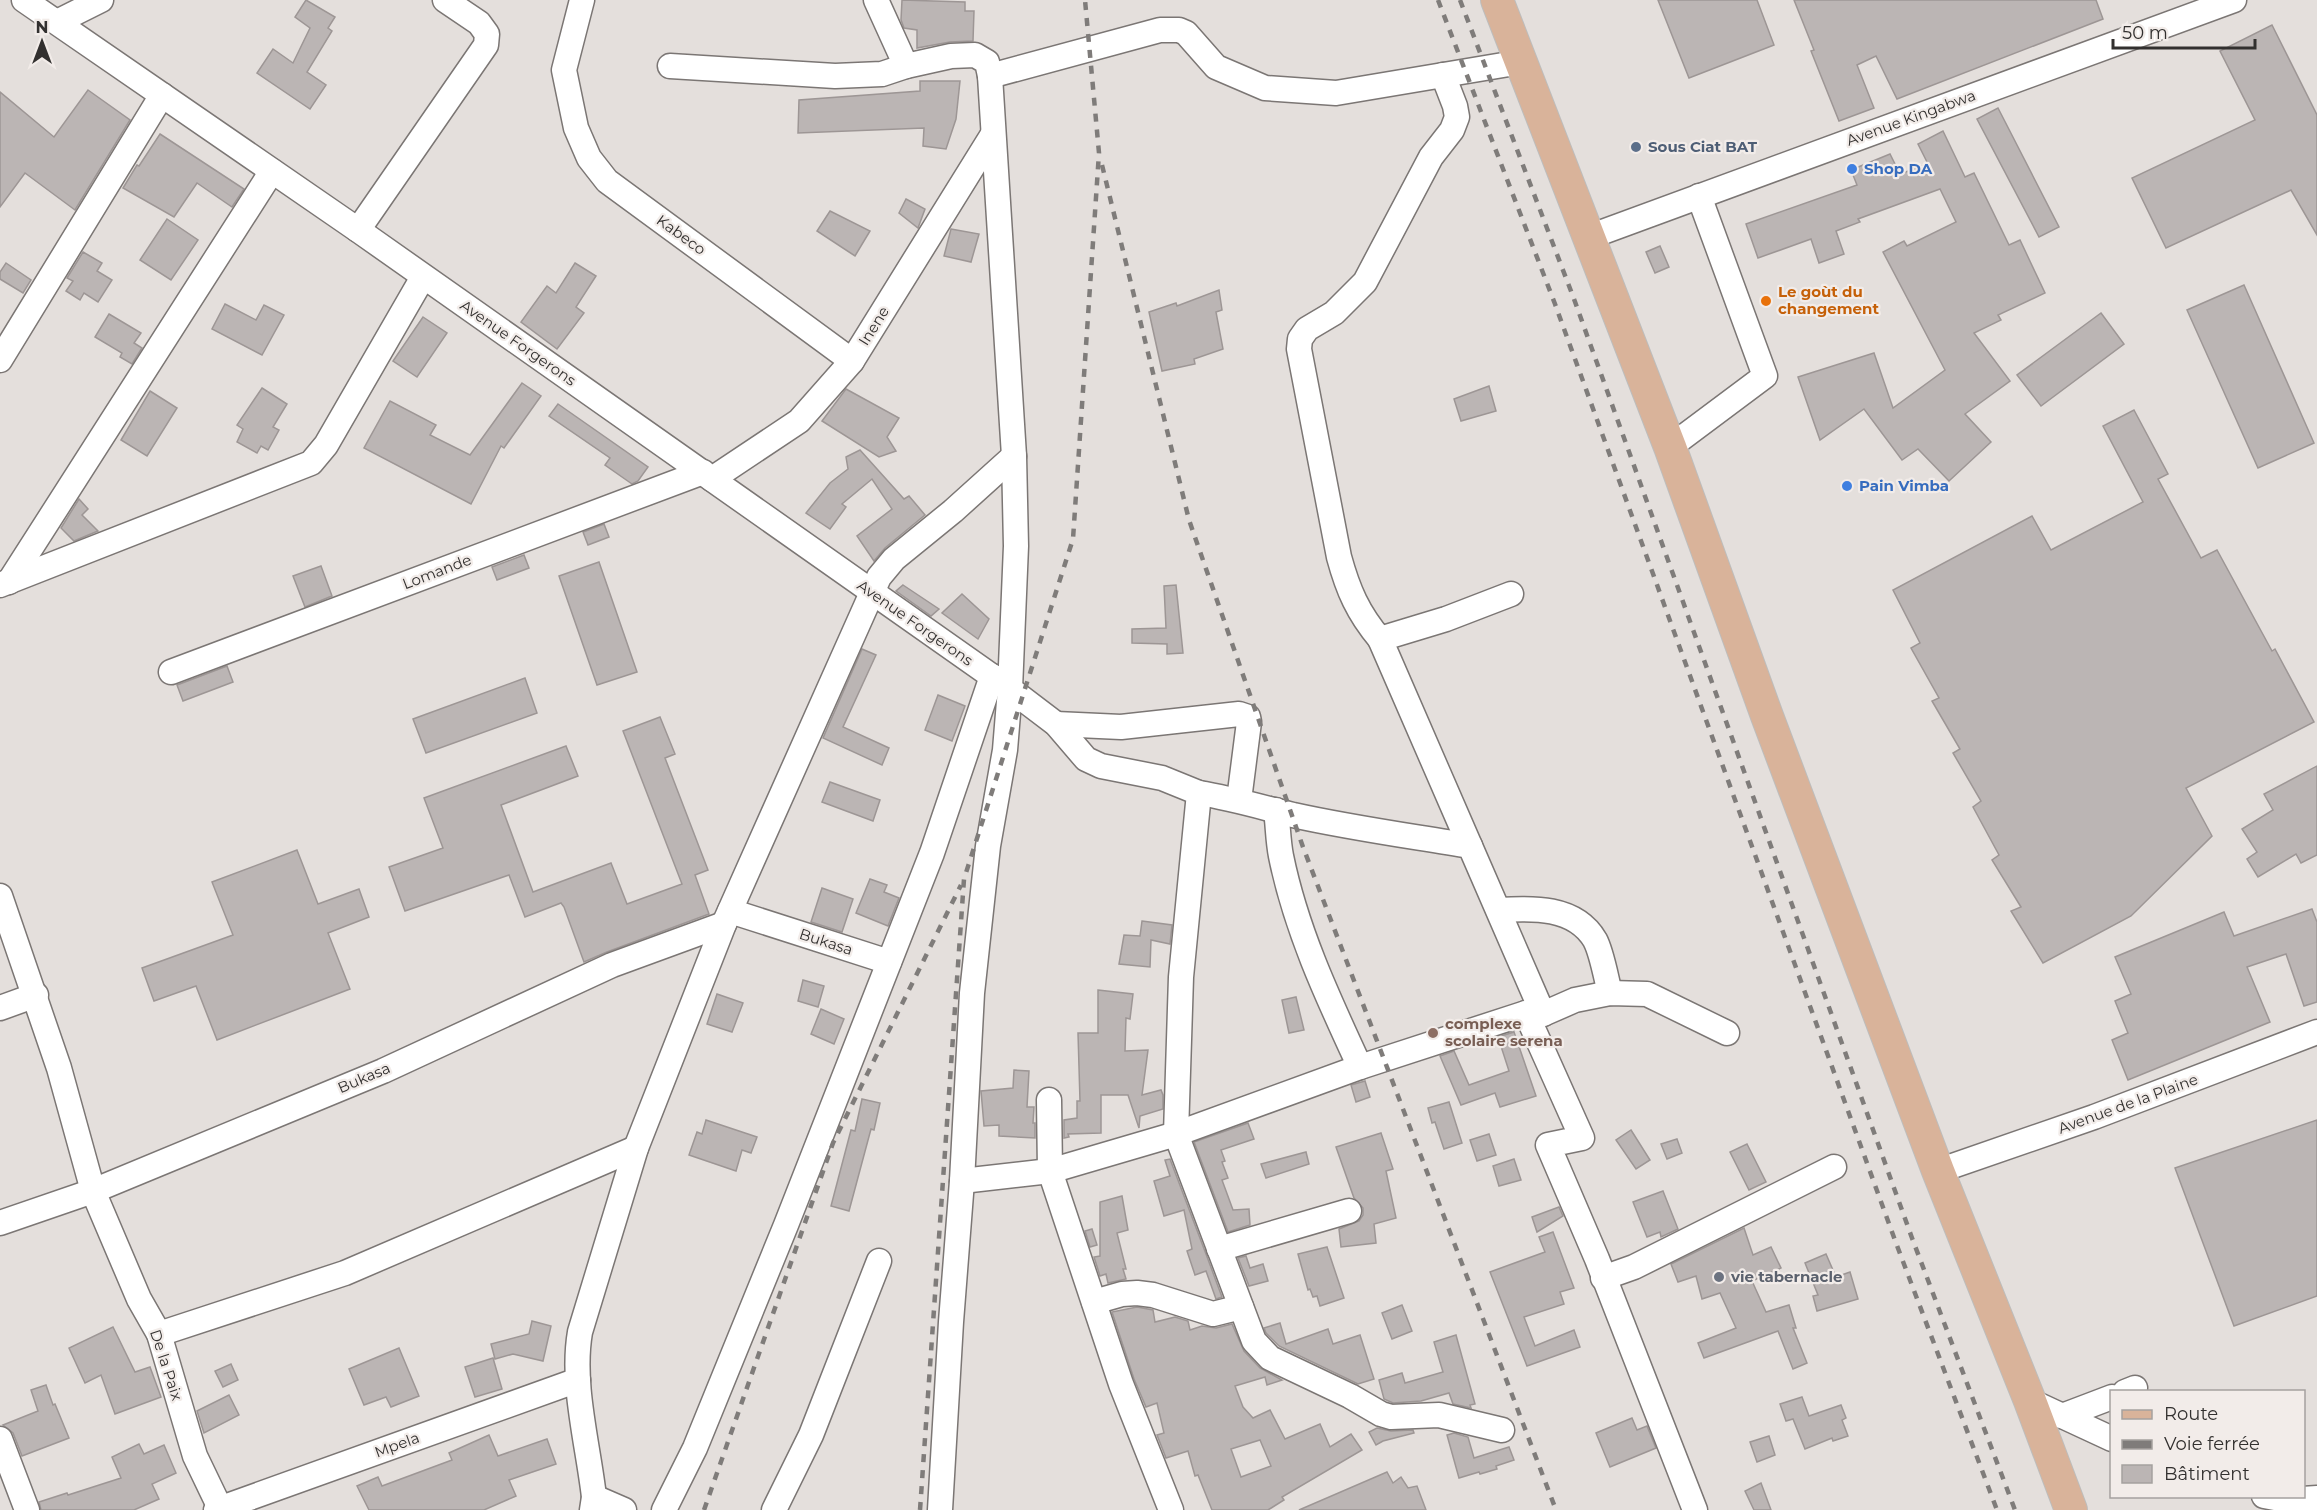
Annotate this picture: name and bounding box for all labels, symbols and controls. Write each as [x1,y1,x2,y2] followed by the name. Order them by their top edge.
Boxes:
[12,12,72,72] north arrow
[2113,12,2256,50] scale bar
[36,18,48,37] text: N
[2122,22,2168,44] text: 50 m
[1844,85,1978,150] street label: Avenue Kingabwa
[1648,137,1758,156] place label: Sous Ciat BAT
[1629,140,1643,154] marker: Sous Ciat BAT
[1864,159,1933,178] place label: Shop DA
[1845,162,1859,176] marker: Shop DA
[653,210,710,259] street label: Kabeco
[1778,282,1879,318] place label: Le goùt du changement
[1759,294,1773,308] marker: Le goùt du changement
[457,296,580,390] street label: Avenue Forgerons
[854,302,893,349] street label: Inene
[1859,476,1949,495] place label: Pain Vimba
[1840,479,1854,493] marker: Pain Vimba
[400,550,474,593] street label: Lomande
[854,576,977,670] street label: Avenue Forgerons
[797,924,855,959] street label: Bukasa
[1445,1014,1563,1050] place label: complexe scolaire serena
[1426,1026,1440,1040] marker: complexe scolaire serena
[335,1058,393,1097] street label: Bukasa
[2055,1069,2200,1138] street label: Avenue de la Plaine
[1730,1267,1842,1286] place label: vie tabernacle
[1712,1270,1726,1284] marker: vie tabernacle
[146,1327,187,1403] street label: De la Paix
[2110,1390,2305,1498] legend
[2164,1403,2218,1425] text: Route
[372,1428,422,1461] street label: Mpela
[2164,1433,2260,1455] text: Voie ferrée
[2164,1463,2250,1485] text: Bâtiment

